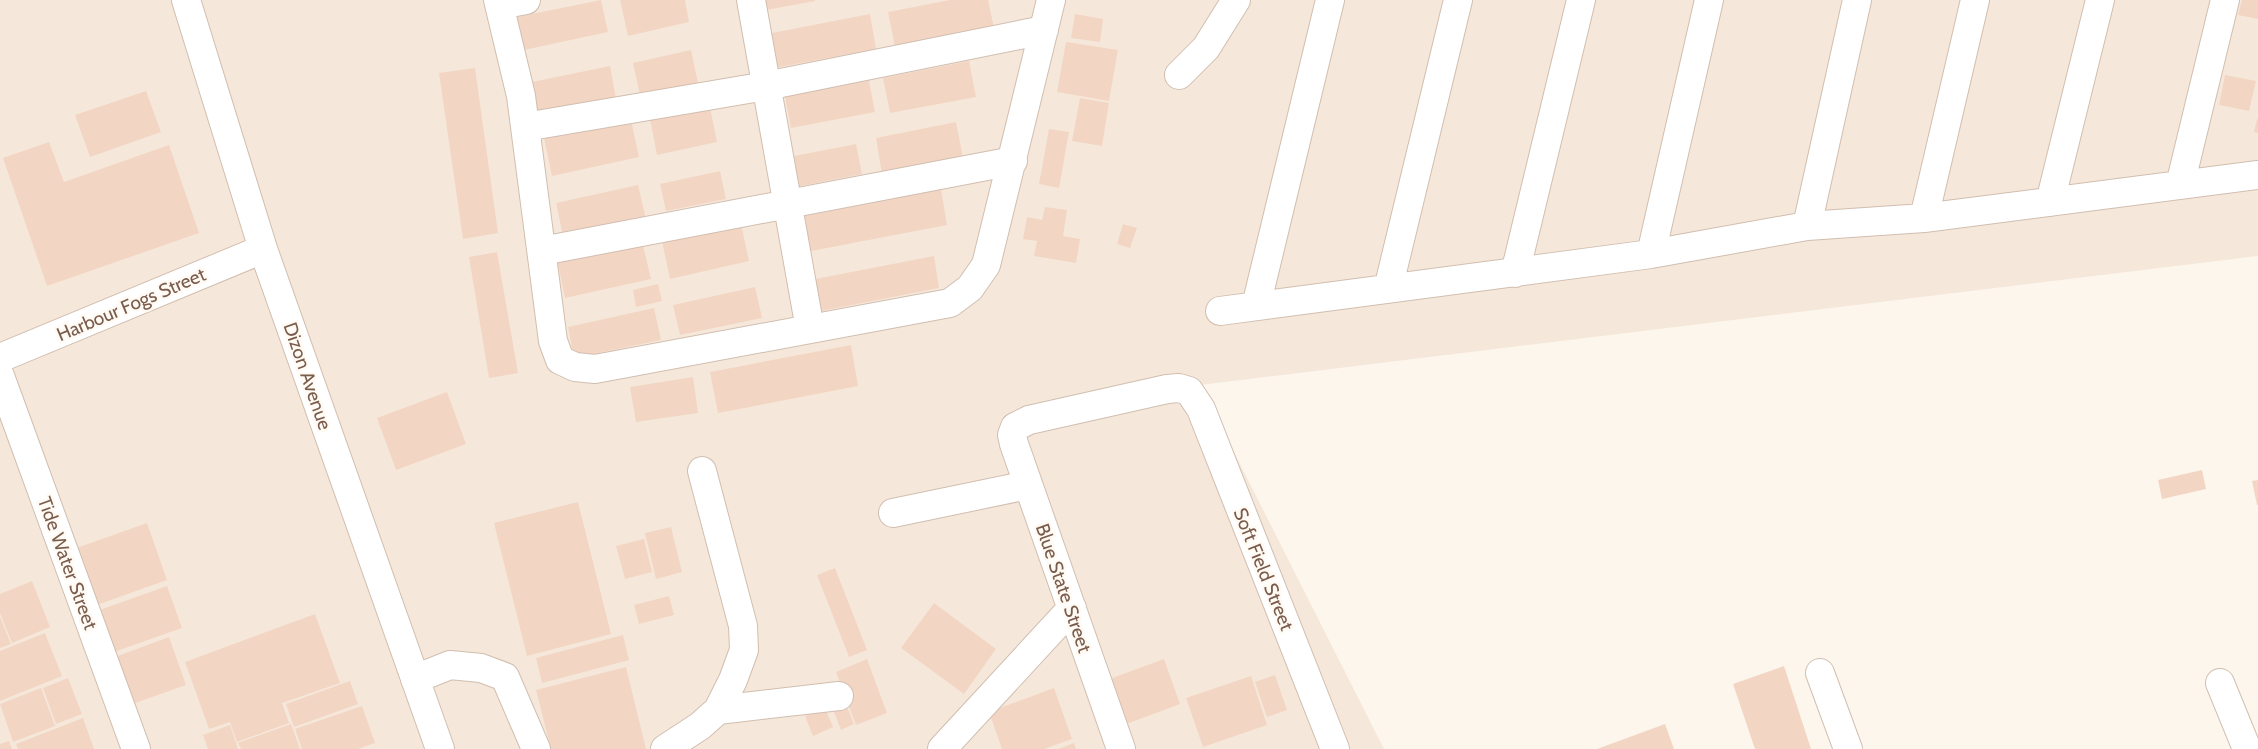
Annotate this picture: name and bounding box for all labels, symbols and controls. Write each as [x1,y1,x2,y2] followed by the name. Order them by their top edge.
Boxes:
[53,262,210,346] street label: Harbour Fogs Street
[278,319,337,433] street label: Dizon Avenue
[33,494,102,633] street label: Tide Water Street
[1229,505,1299,634] street label: Soft Field Street
[1031,521,1097,656] street label: Blue State Street

